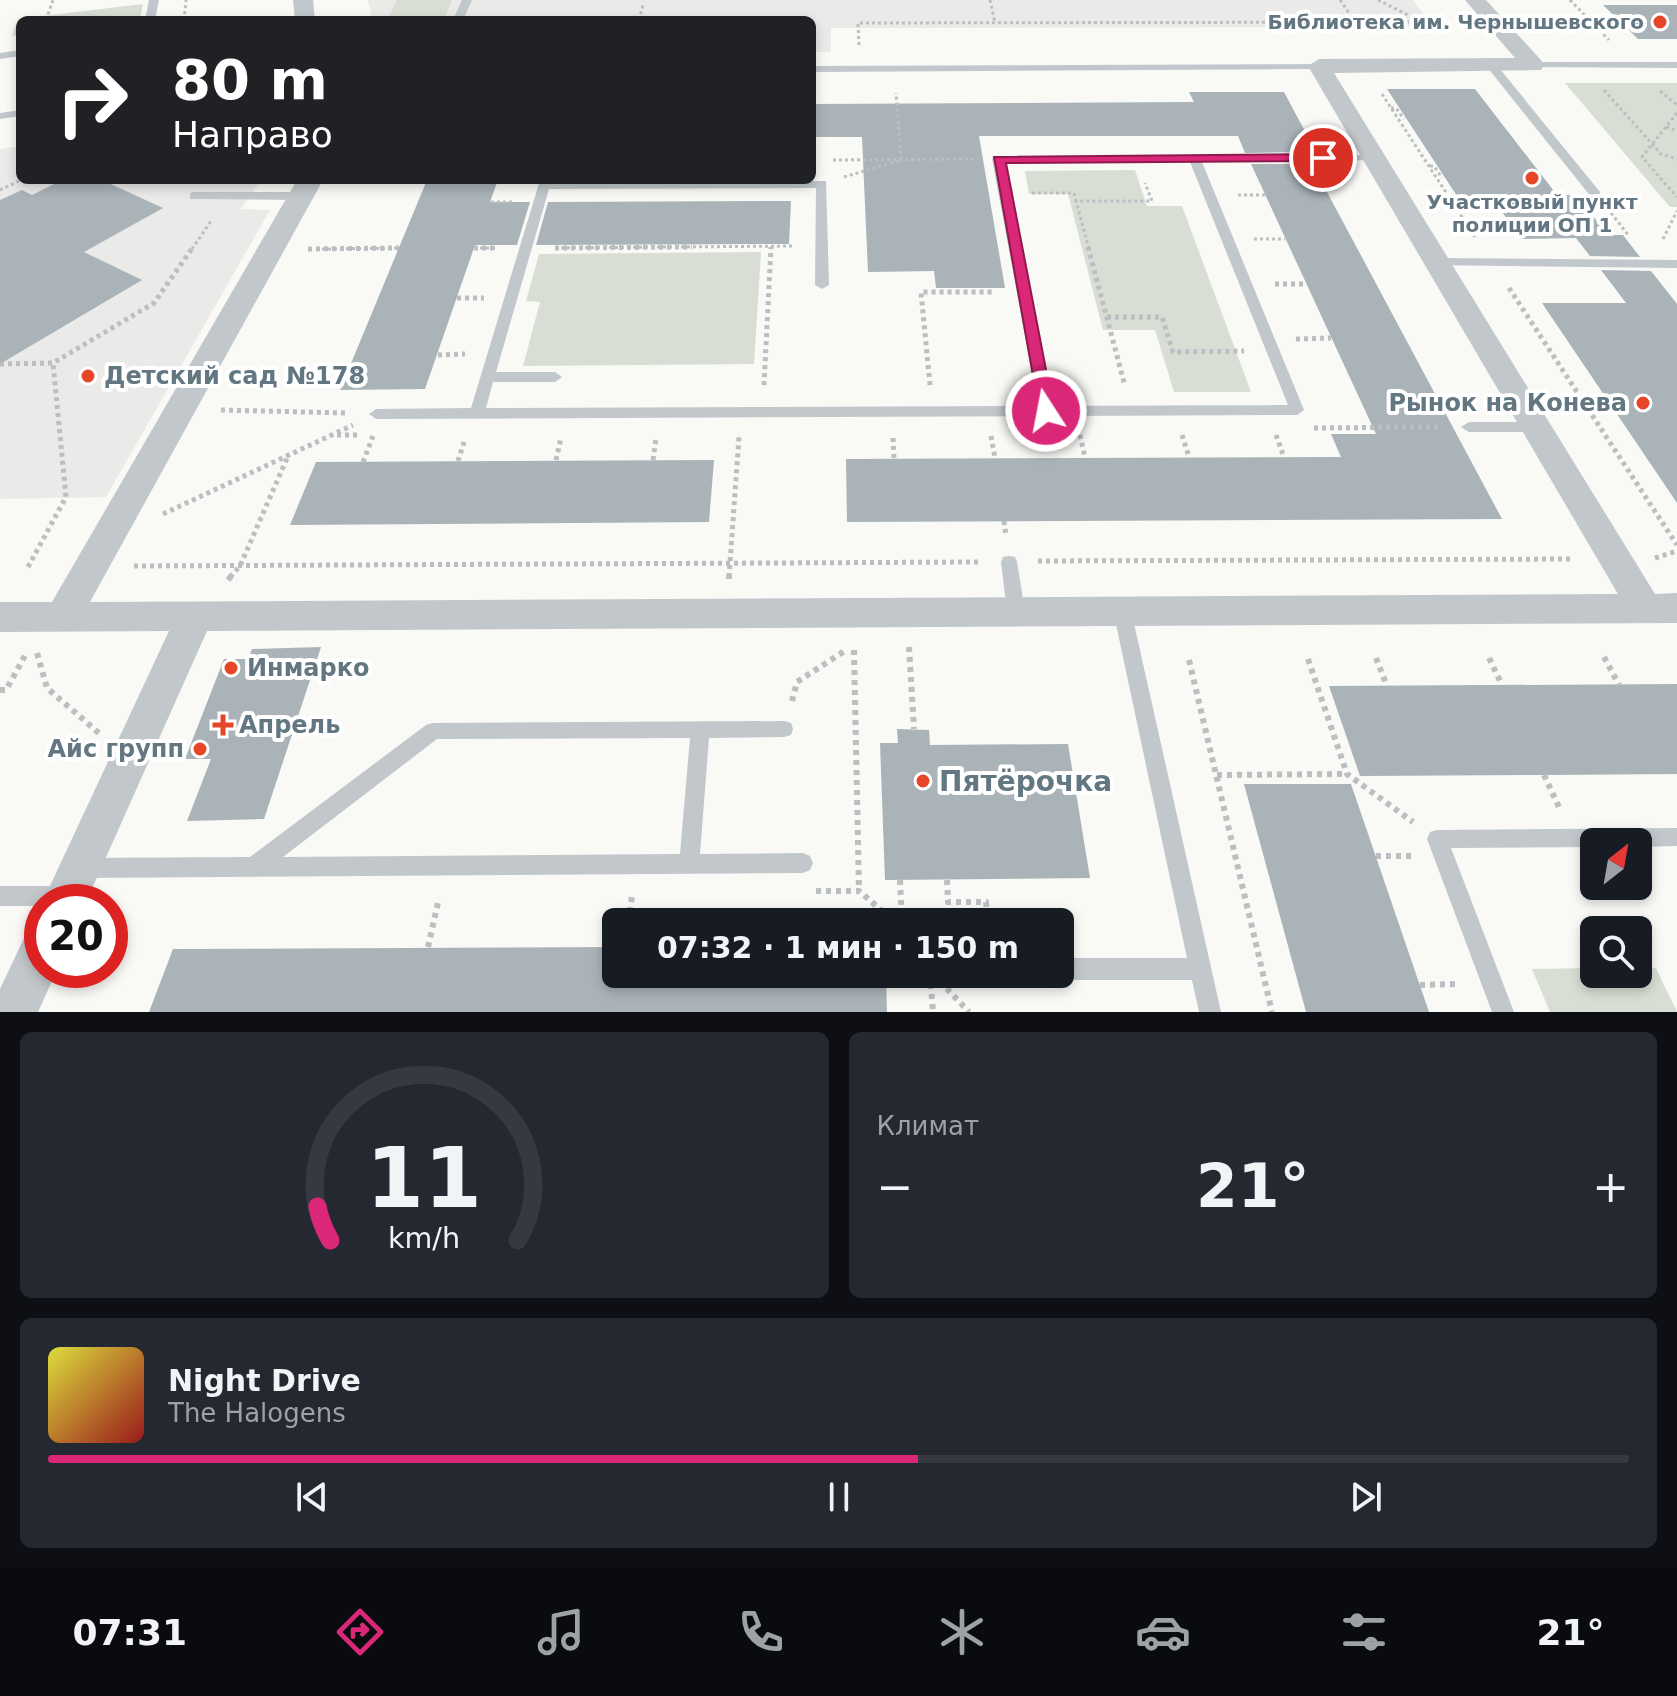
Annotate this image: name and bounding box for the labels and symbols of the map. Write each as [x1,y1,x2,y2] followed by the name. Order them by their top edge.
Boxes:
[1267,10,1644,34] place label: Библиотека им. Чернышевского
[1651,13,1669,31] marker: Библиотека им. Чернышевского
[1289,124,1357,192] pin
[1523,169,1541,187] marker: Участковый пункт полиции ОП 1
[1427,190,1638,237] place label: Участковый пункт полиции ОП 1
[104,362,365,390] place label: Детский сад №178
[79,367,97,385] marker: Детский сад №178
[1004,369,1088,453] position arrow
[1389,389,1627,417] place label: Рынок на Конева
[1634,394,1652,412] marker: Рынок на Конева
[247,654,369,682] place label: Инмарко
[222,659,240,677] marker: Инмарко
[239,711,340,739] place label: Апрель
[214,716,232,734] marker: Апрель
[48,735,184,763] place label: Айс групп
[191,740,209,758] marker: Айс групп
[939,765,1112,798] place label: Пятёрочка
[914,772,932,790] marker: Пятёрочка
[1580,828,1652,900] north arrow
[24,884,128,988] speed limit sign: 20

